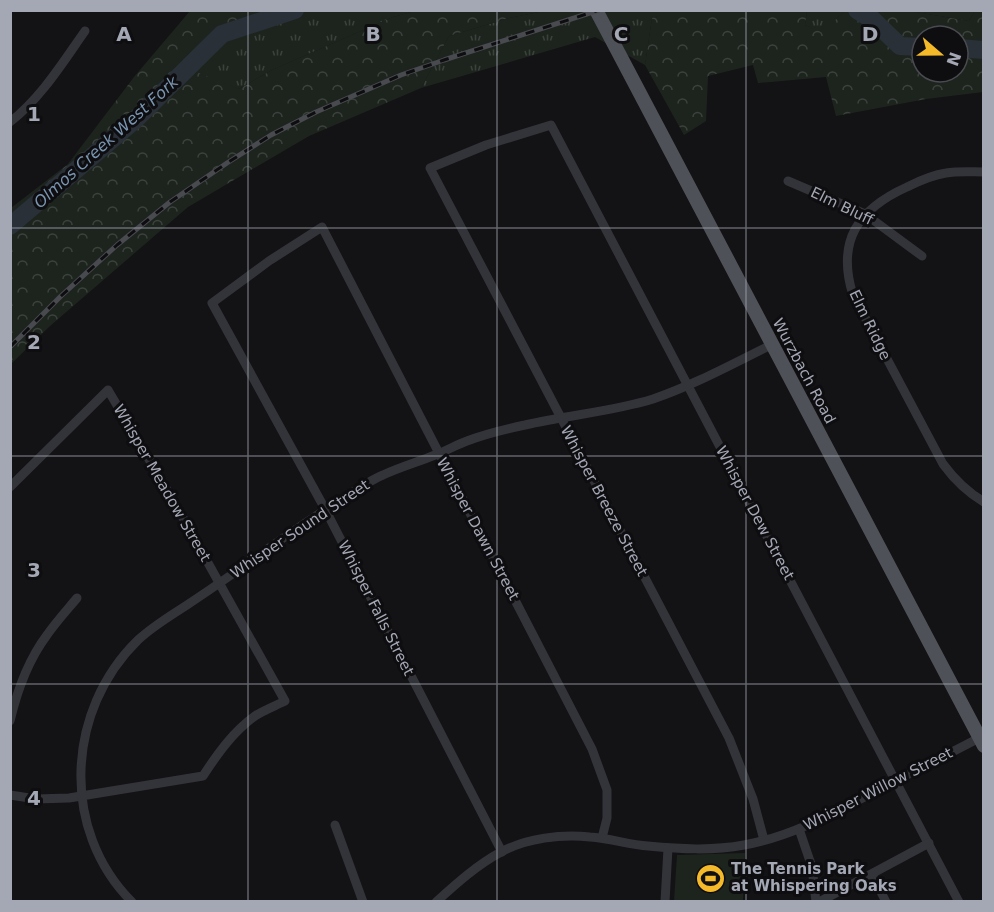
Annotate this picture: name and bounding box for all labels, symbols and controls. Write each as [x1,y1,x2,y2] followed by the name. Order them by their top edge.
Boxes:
[116,22,132,46] text: A
[365,22,381,46] text: B
[614,22,628,46] text: C
[862,22,878,46] text: D
[910,24,970,84] north arrow
[942,49,965,69] text: N
[30,72,183,212] water label: Olmos Creek West Fork
[27,102,41,126] text: 1
[808,183,877,229] street label: Elm Bluff
[845,287,895,363] street label: Elm Ridge
[769,315,839,427] street label: Wurzbach Road
[27,330,41,354] text: 2
[110,401,215,565] street label: Whisper Meadow Street
[557,423,651,580] street label: Whisper Breeze Street
[712,443,798,583] street label: Whisper Dew Street
[433,455,523,603] street label: Whisper Dawn Street
[227,476,373,582] street label: Whisper Sound Street
[334,538,418,679] street label: Whisper Falls Street
[27,558,41,582] text: 3
[800,744,956,834] street label: Whisper Willow Street
[27,786,41,810] text: 4
[731,860,897,895] place label: The Tennis Park at Whispering Oaks
[694,862,726,894] sports icon: The Tennis Park at Whispering Oaks

